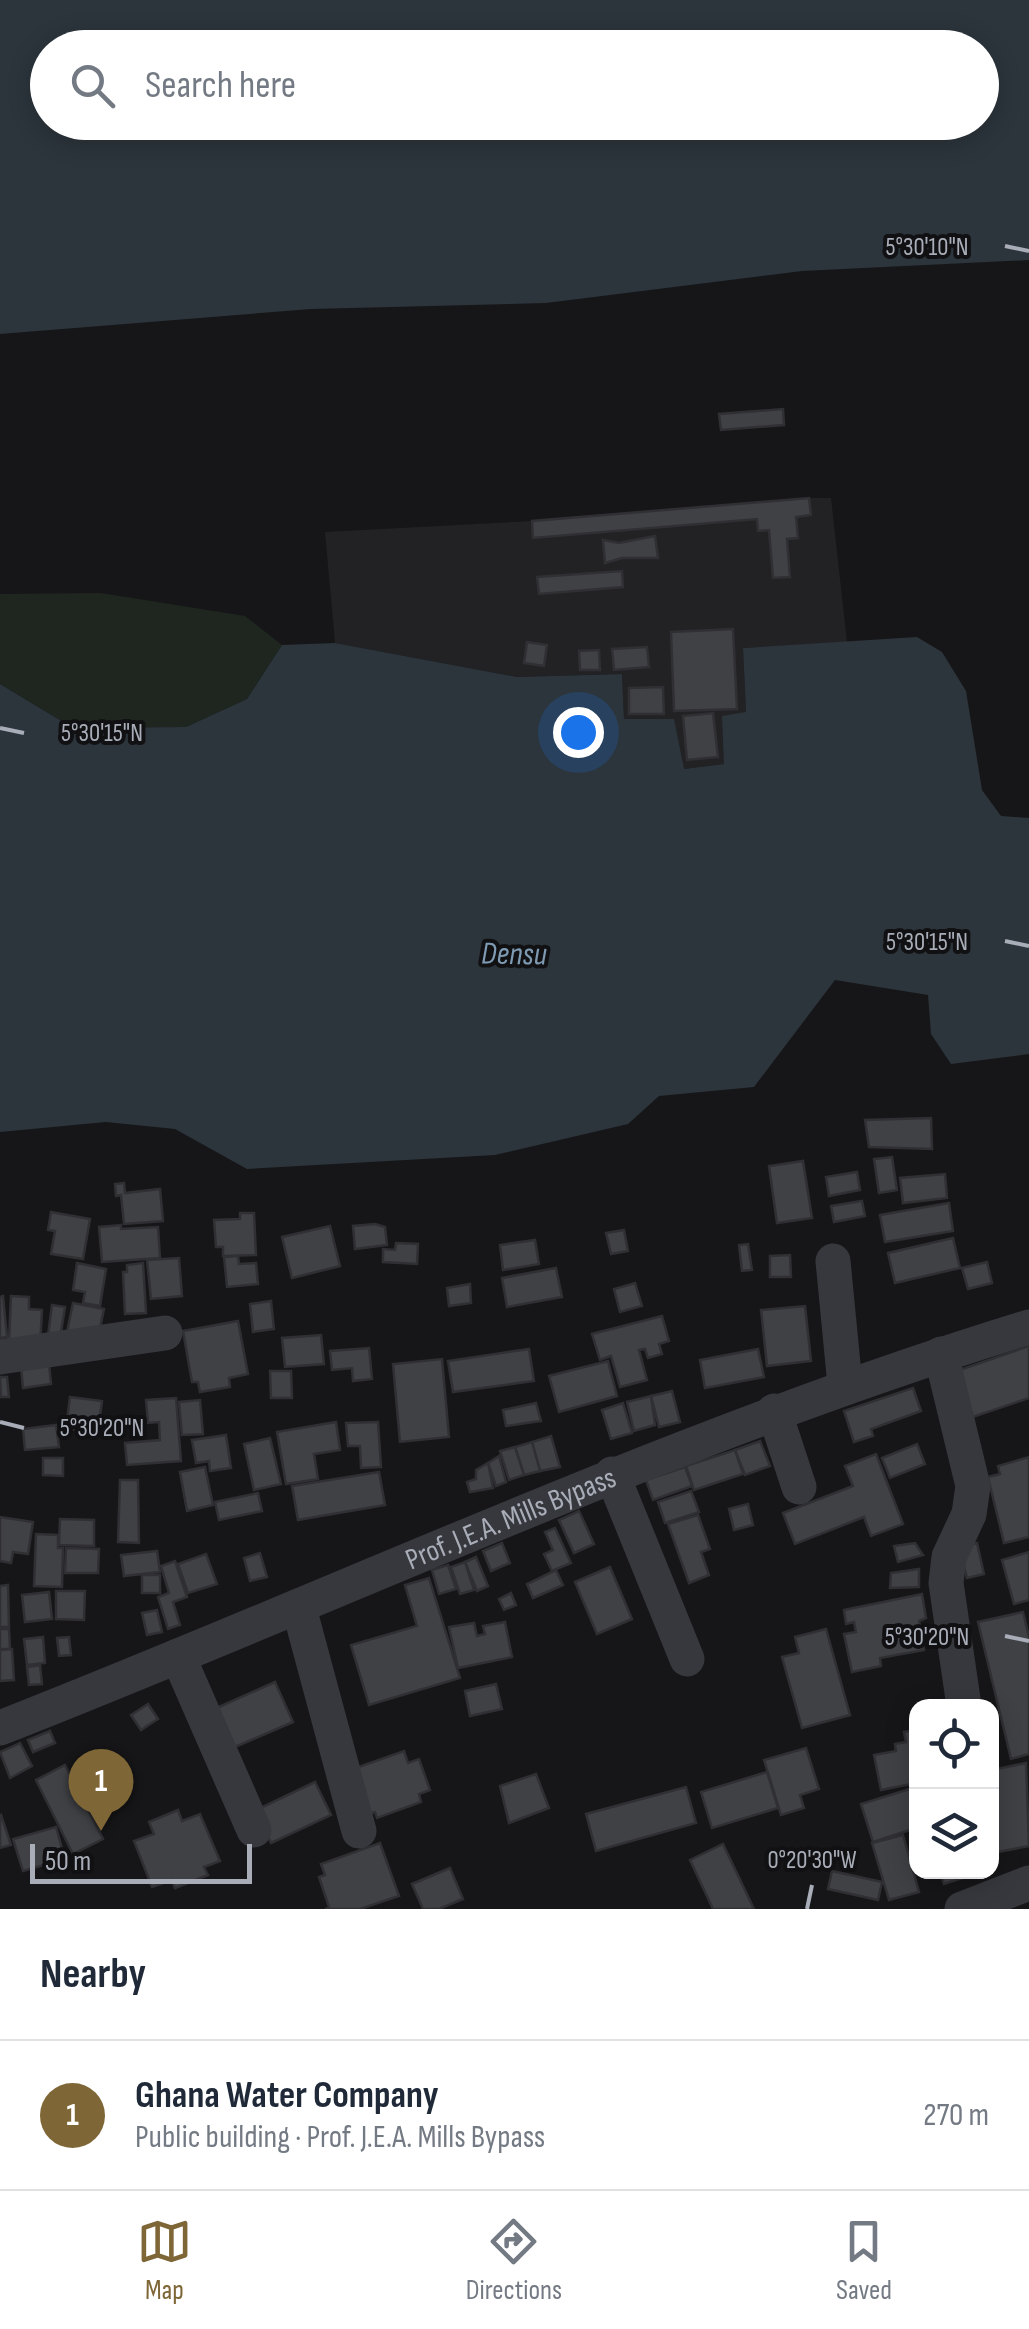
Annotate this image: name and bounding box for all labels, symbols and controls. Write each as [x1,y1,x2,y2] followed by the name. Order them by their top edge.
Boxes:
[30,30,999,140] search box
[65,58,120,113] icon: search
[145,63,296,108] text: Search here
[886,232,968,263] text: 5°30'10"N
[553,707,604,758] your location
[61,718,143,749] text: 5°30'15"N
[886,927,968,958] text: 5°30'15"N
[481,934,547,975] water label: Densu
[60,1413,144,1444] text: 5°30'20"N
[400,1460,621,1578] street label: Prof. J.E.A. Mills Bypass
[885,1622,969,1653] text: 5°30'20"N
[909,1699,999,1879] map controls
[909,1699,999,1789] button: locate
[68,1748,134,1831] pin: 1
[909,1789,999,1879] button: layers
[30,1839,252,1884] scale bar
[45,1845,91,1878] text: 50 m
[767,1845,857,1876] text: 0°20'30"W
[40,1949,146,2000] text: Nearby
[135,2073,439,2118] text: Ghana Water Company
[66,2096,79,2135] text: 1
[923,2096,989,2135] text: 270 m
[135,2118,545,2157] text: Public building · Prof. J.E.A. Mills Bypass
[137,2214,192,2307] tab: Map
[466,2214,562,2307] tab: Directions
[836,2214,892,2307] tab: Saved

